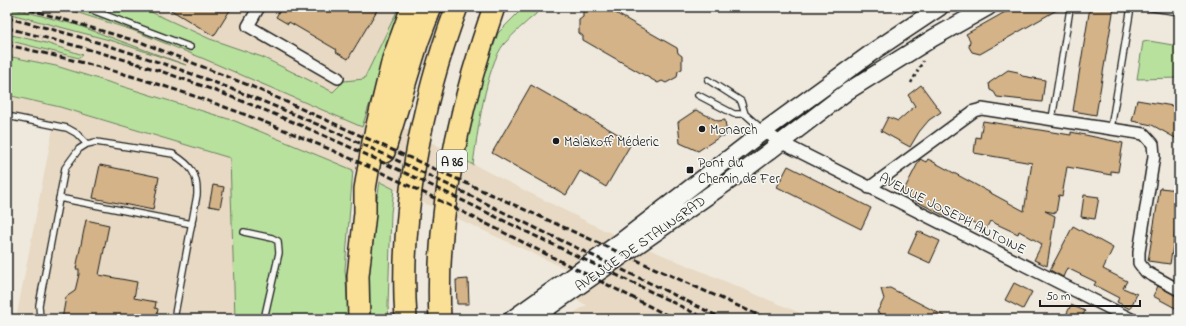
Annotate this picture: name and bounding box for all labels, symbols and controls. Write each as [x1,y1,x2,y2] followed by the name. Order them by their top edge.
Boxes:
[710,120,757,141] place label: Monarch
[697,124,707,134] marker: Monarch
[564,132,660,153] place label: Malakoff Méderic
[551,136,561,146] marker: Malakoff Méderic
[437,150,467,172] road number: A 86
[698,153,780,190] place label: Pont du Chemin de Fer
[685,165,695,175] marker: Pont du Chemin de Fer
[875,168,1030,261] street label: AVENUE JOSEPH ANTOINE
[571,191,710,297] street label: AVENUE DE STALINGRAD
[1040,282,1140,308] scale bar
[1046,288,1070,306] text: 50 m

